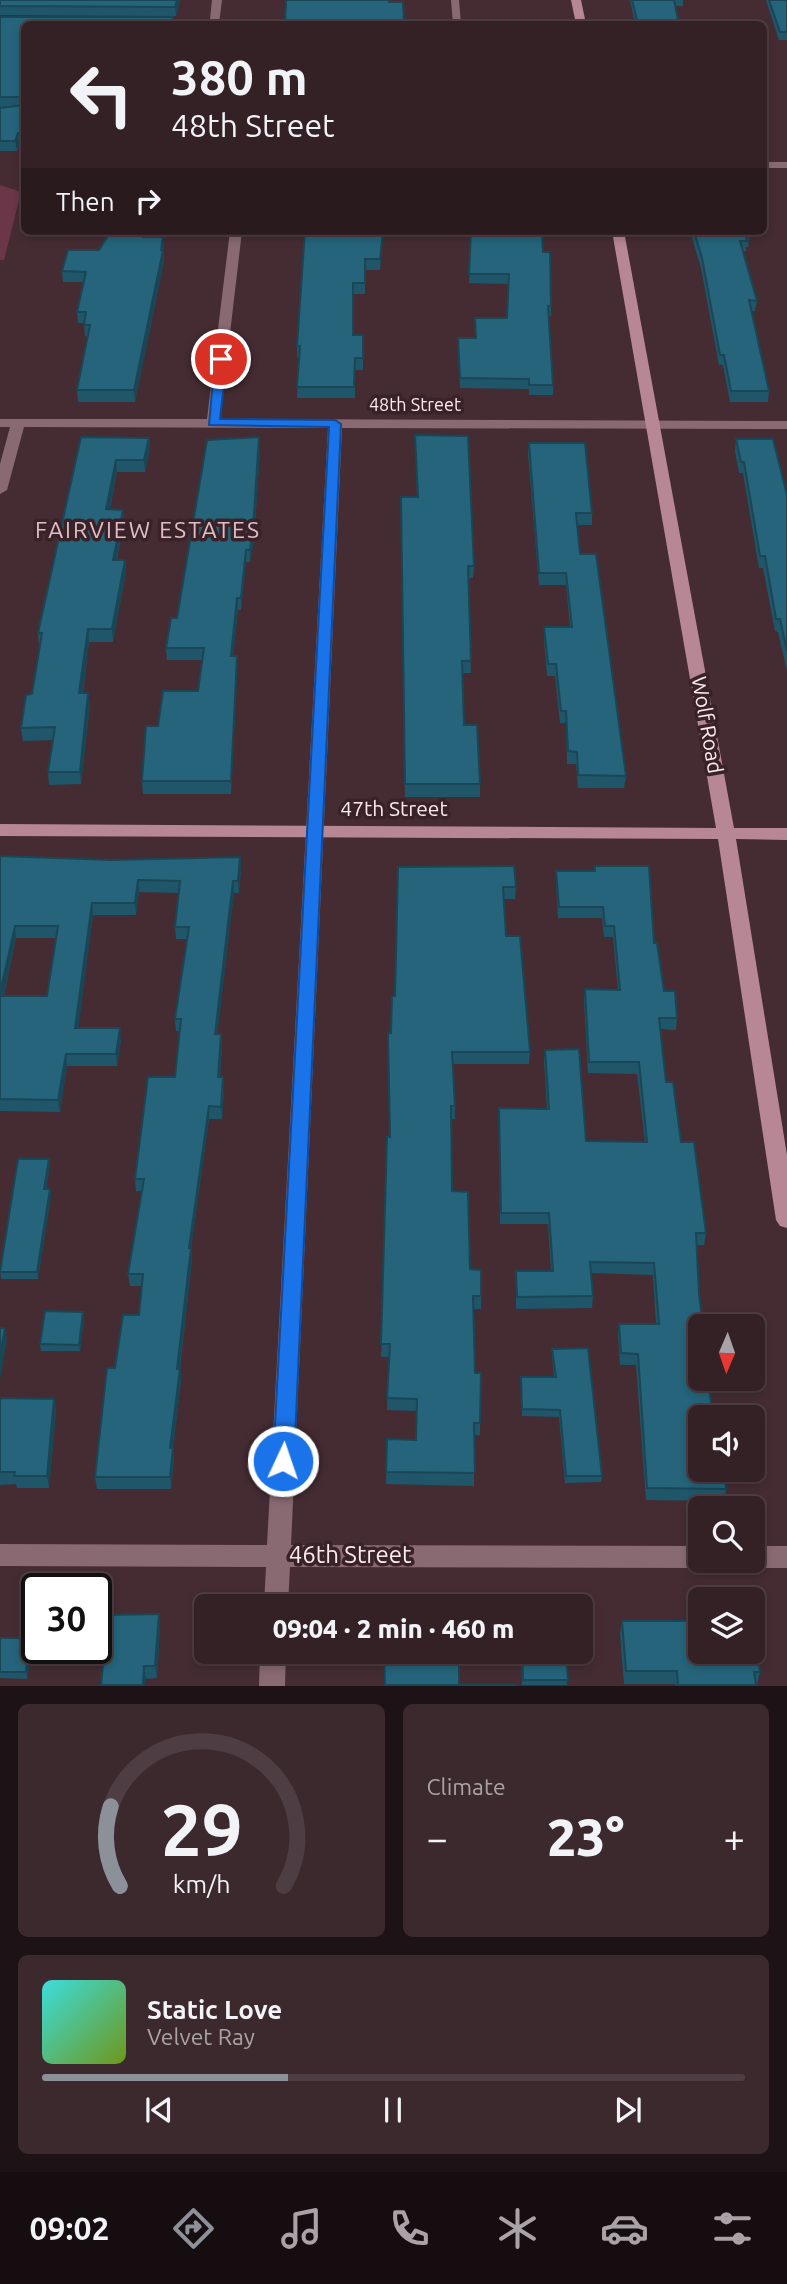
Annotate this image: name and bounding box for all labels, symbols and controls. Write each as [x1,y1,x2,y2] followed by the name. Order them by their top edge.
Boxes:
[56,49,147,140] icon: left
[171,49,308,104] text: 380 m
[171,107,335,143] text: 48th Street
[129,182,167,220] icon: right
[56,187,115,216] text: Then
[191,329,251,389] pin
[202,340,240,378] icon: arrive
[369,394,461,414] street label: 48th Street
[35,517,261,542] district label: FAIRVIEW ESTATES
[688,674,728,775] street label: Wolf Road
[340,796,448,820] street label: 47th Street
[688,1314,765,1391] north arrow
[688,1314,765,1664] map controls
[688,1405,765,1482] button: sound
[246,1424,320,1498] position arrow
[688,1496,765,1573] button: search
[289,1541,412,1568] street label: 46th Street
[21,1573,112,1664] speed limit sign: 30
[688,1587,765,1664] button: layers
[273,1614,514,1643] text: 09:04 · 2 min · 460 m
[427,1774,506,1799] text: Climate
[160,1789,242,1871] text: 29
[547,1808,625,1866] text: 23°
[427,1817,448,1859] text: −
[724,1817,745,1859] text: +
[172,1870,230,1898] text: km/h
[147,1995,282,2024] text: Static Love
[147,2024,255,2049] text: Velvet Ray
[140,2091,178,2129] icon: previous
[374,2091,412,2129] icon: pause
[609,2091,647,2129] icon: next
[169,2204,218,2253] icon: directions
[277,2204,326,2253] icon: music
[385,2204,434,2253] icon: phone
[493,2204,542,2253] icon: climate
[600,2204,649,2253] icon: car
[708,2204,757,2253] icon: filters
[29,2210,110,2246] text: 09:02

